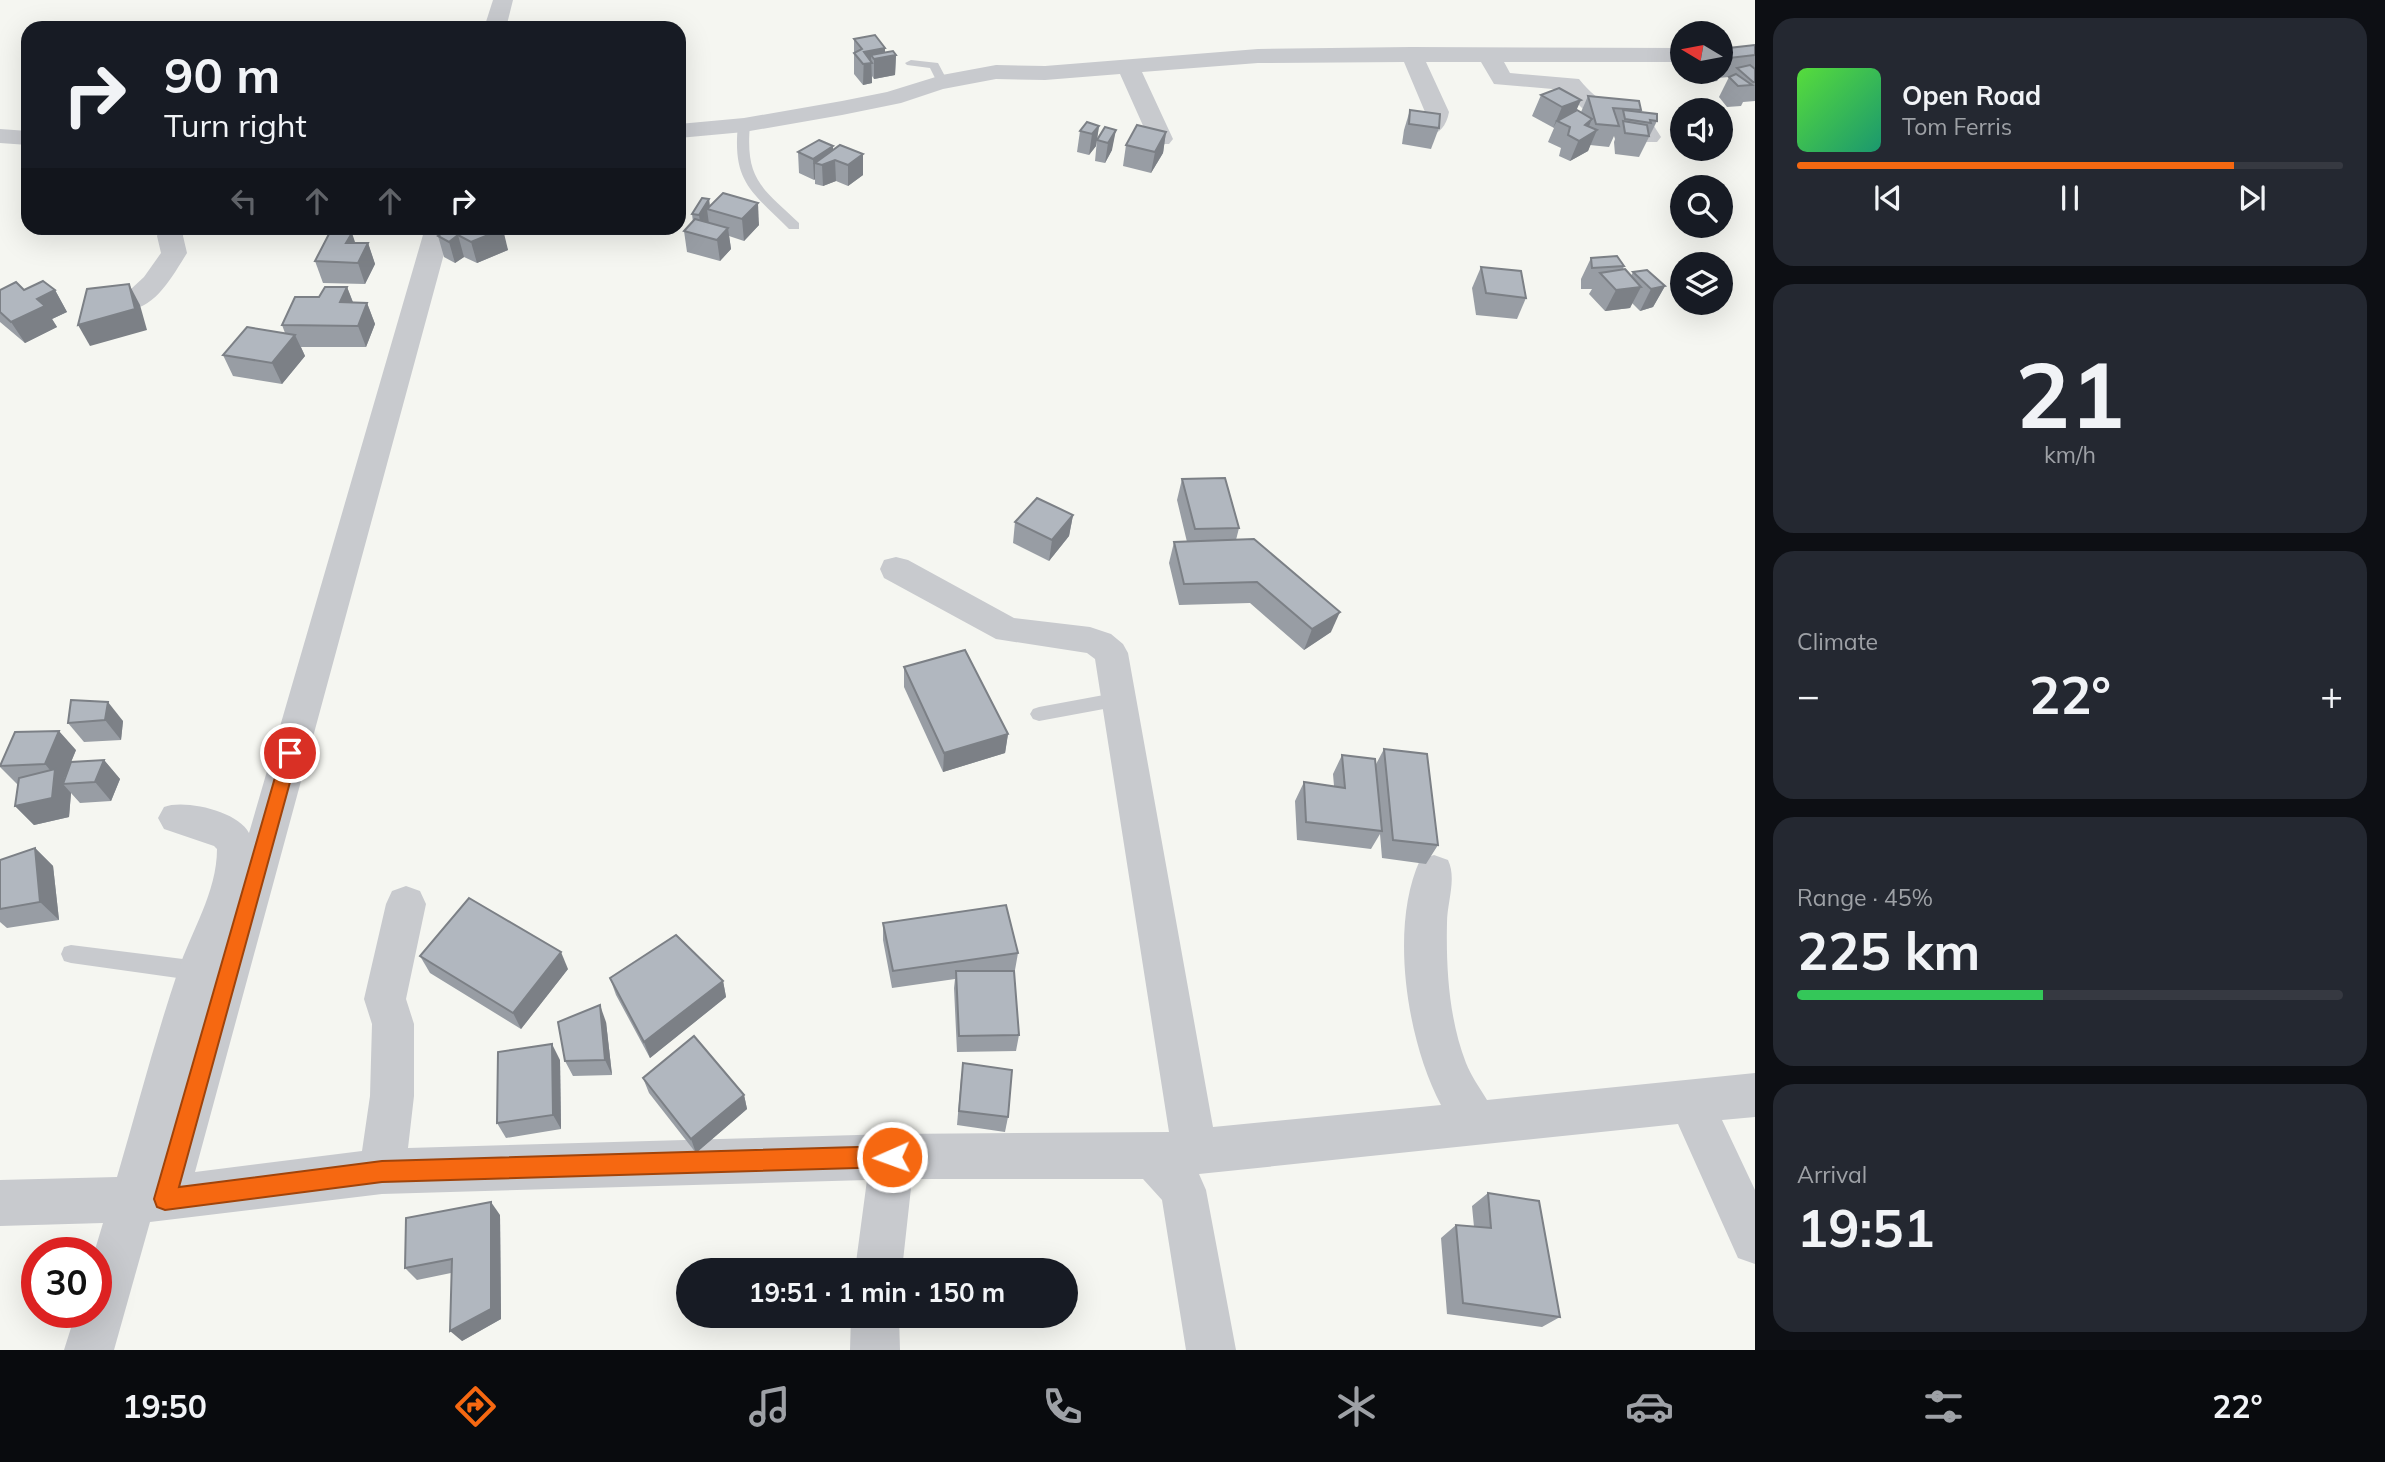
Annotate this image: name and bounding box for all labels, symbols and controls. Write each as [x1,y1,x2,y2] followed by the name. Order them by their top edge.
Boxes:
[1670,21,1732,84] north arrow
[1670,21,1733,315] map controls
[164,44,280,105] text: 90 m
[49,49,140,140] icon: right
[1902,79,2041,112] text: Open Road
[1670,98,1733,161] button: sound
[164,105,307,145] text: Turn right
[1902,112,2012,141] text: Tom Ferris
[1670,175,1733,238] button: search
[1869,179,1907,217] icon: previous
[2051,179,2089,217] icon: pause
[2233,179,2271,217] icon: next
[225,182,263,220] icon: left
[298,182,336,220] icon: ahead
[371,182,409,220] icon: ahead
[444,182,482,220] icon: right
[1670,252,1733,315] button: layers
[2015,337,2125,451] text: 21
[2044,440,2096,469] text: km/h
[1797,627,1878,656] text: Climate
[2029,662,2111,727] text: 22°
[1797,671,1820,719] text: −
[2320,671,2343,719] text: +
[260,723,320,783] pin
[271,734,309,772] icon: arrive
[1797,883,1933,912] text: Range · 45%
[1797,918,1980,983] text: 225 km
[855,1120,929,1194] position arrow
[1797,1160,1867,1189] text: Arrival
[1797,1195,1935,1260] text: 19:51
[21,1237,112,1328] speed limit sign: 30
[749,1276,1005,1309] text: 19:51 · 1 min · 150 m
[451,1382,500,1431] icon: directions
[745,1382,794,1431] icon: music
[1038,1382,1087,1431] icon: phone
[1332,1382,1381,1431] icon: climate
[1625,1382,1674,1431] icon: car
[1919,1382,1968,1431] icon: filters
[122,1386,207,1426] text: 19:50
[2212,1386,2263,1426] text: 22°

